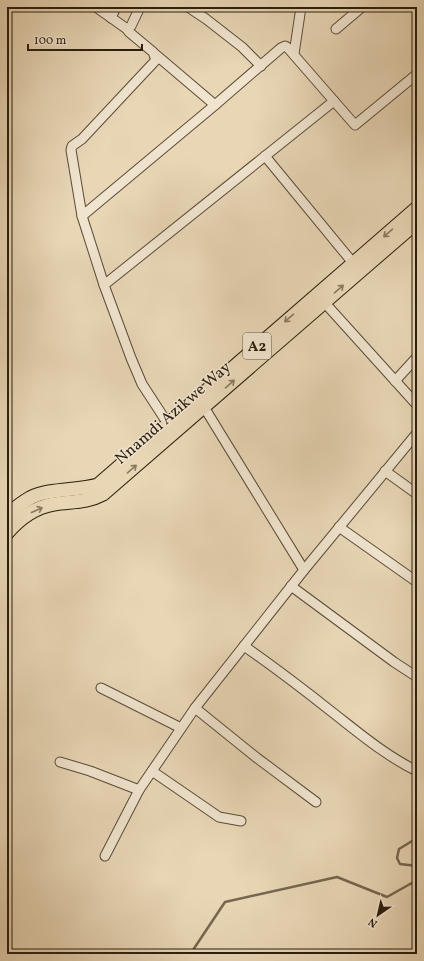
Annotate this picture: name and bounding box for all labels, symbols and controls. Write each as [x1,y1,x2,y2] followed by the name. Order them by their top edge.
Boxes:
[28,26,142,52] scale bar
[34,33,67,49] text: 100 m
[382,229,393,238] one-way arrow
[334,285,344,294] one-way arrow
[284,314,295,323] one-way arrow
[243,333,271,359] road number: A2
[111,357,236,470] street label: Nnamdi Azikwe Way
[225,379,235,388] one-way arrow
[127,464,137,473] one-way arrow
[31,505,43,513] one-way arrow
[358,895,398,935] north arrow
[366,914,381,931] text: N

